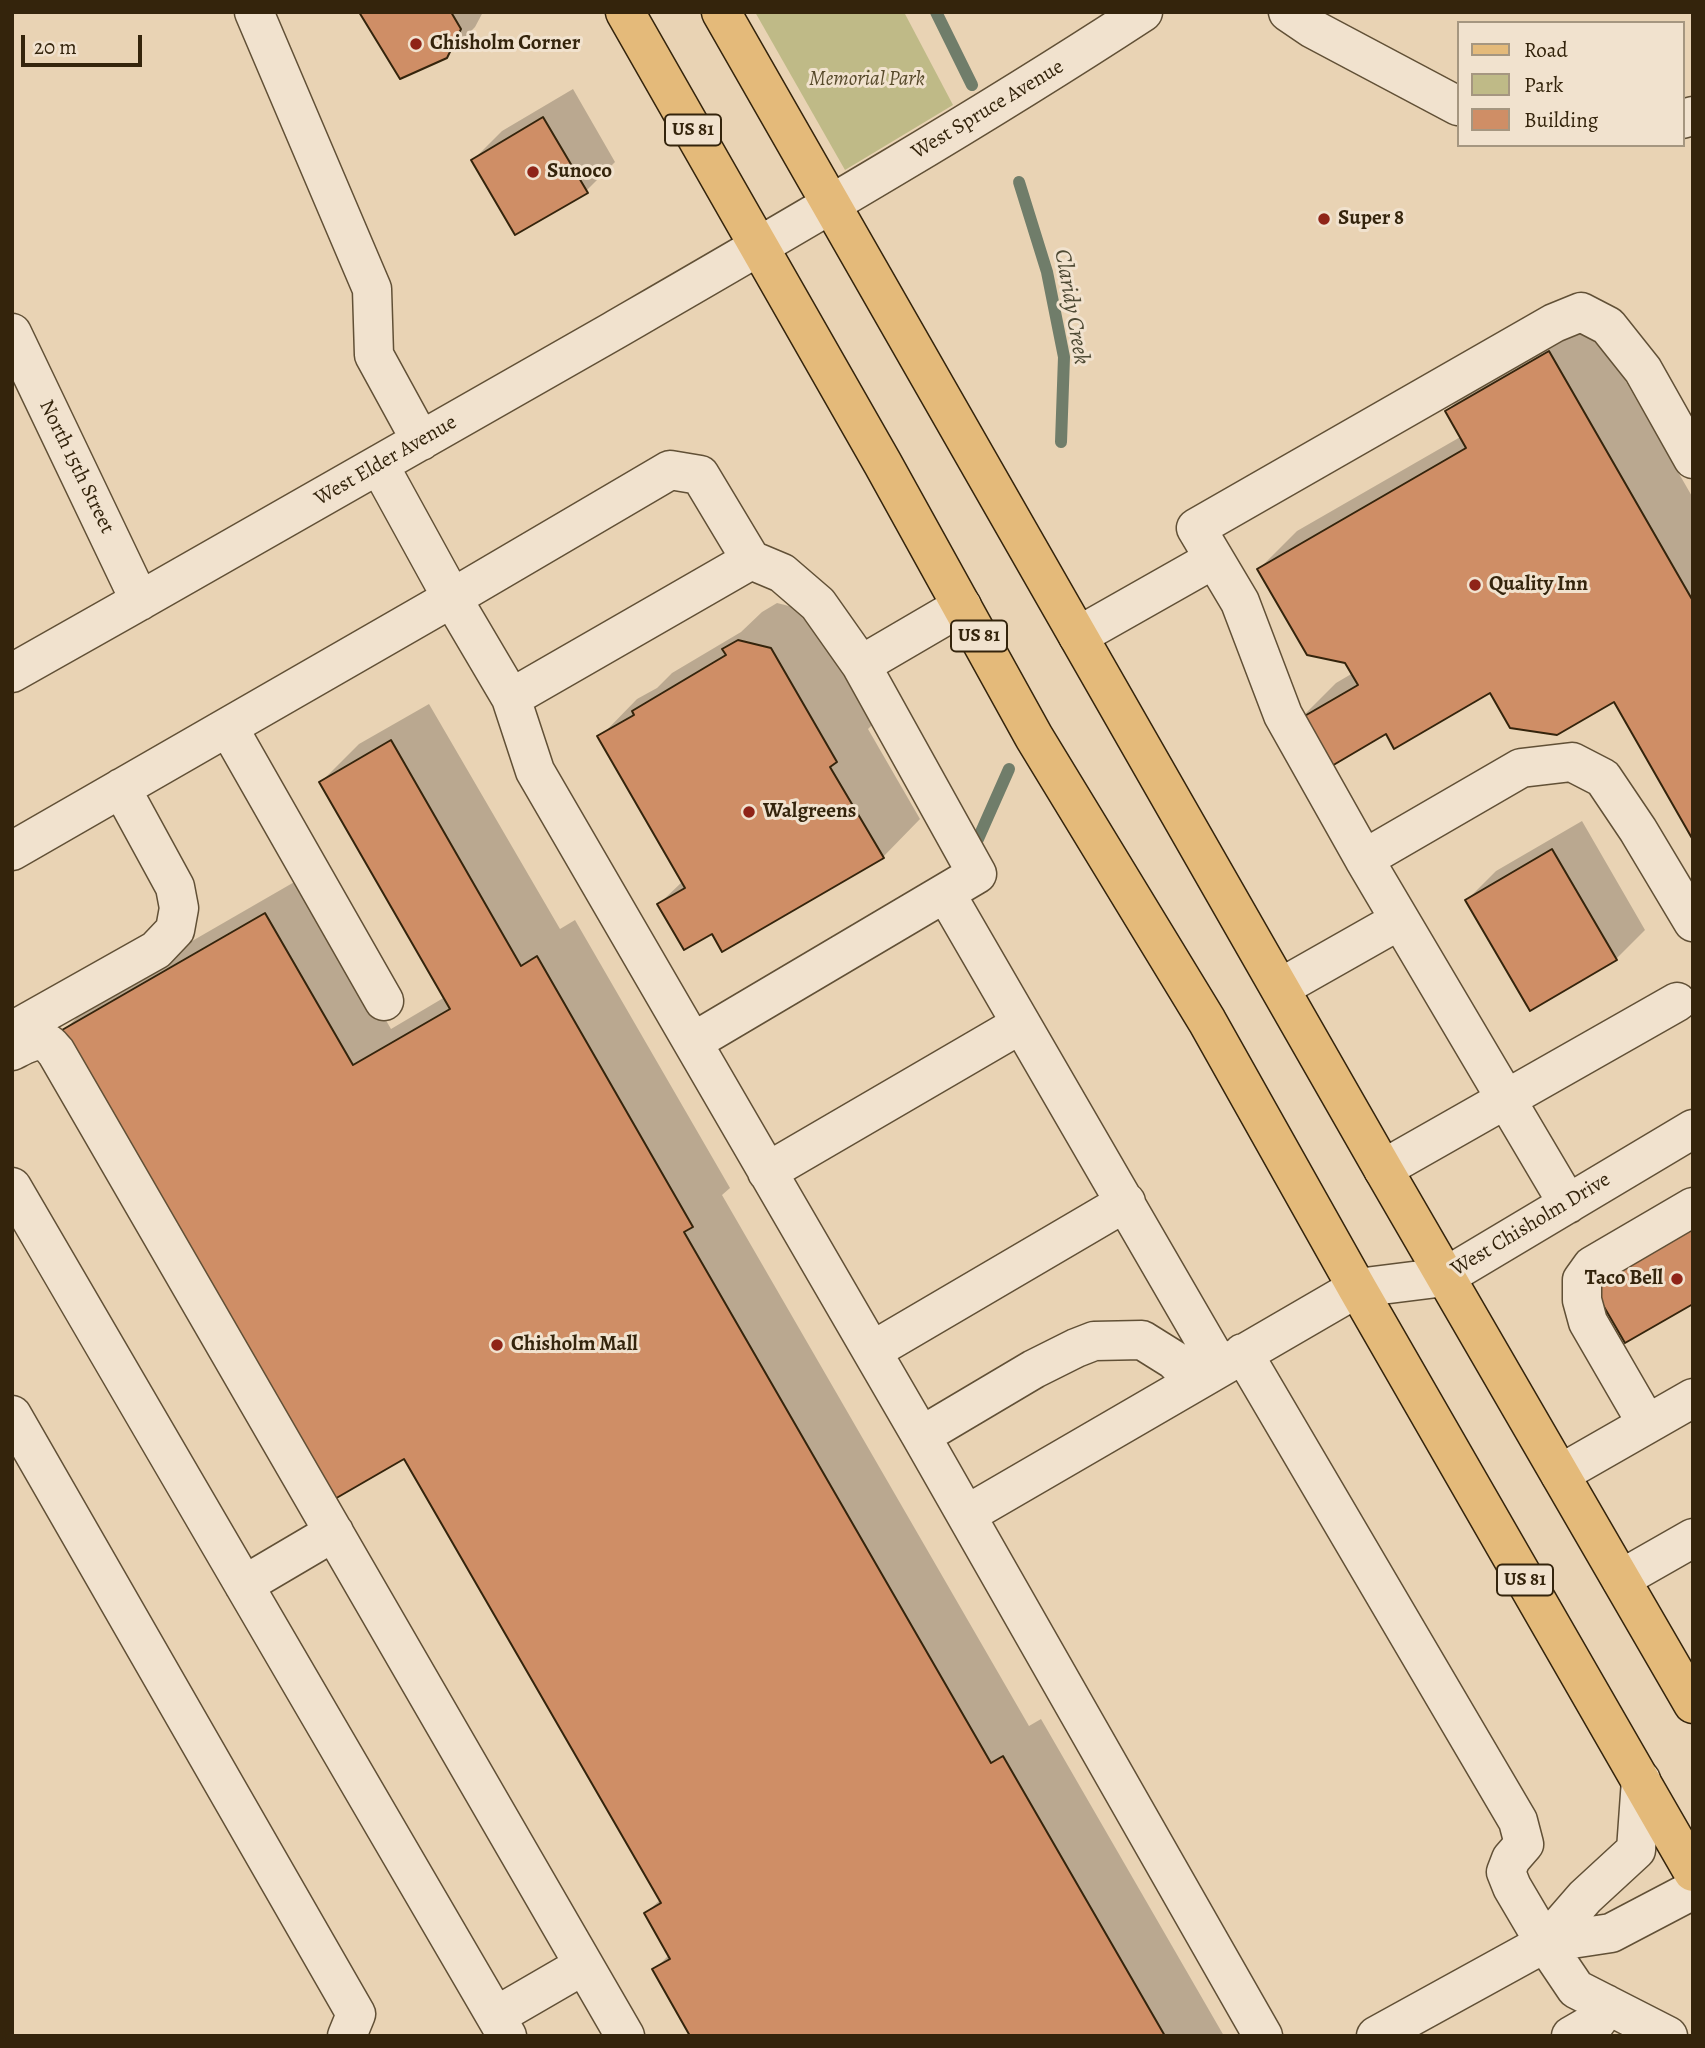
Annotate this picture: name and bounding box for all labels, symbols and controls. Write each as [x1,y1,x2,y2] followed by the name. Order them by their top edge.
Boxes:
[24,21,145,65] scale bar
[1456,21,1684,147] legend
[430,31,580,57] place label: Chisholm Corner
[34,33,77,61] text: 20 m
[408,36,424,52] marker: Chisholm Corner
[1524,36,1568,64] text: Road
[907,55,1069,165] street label: West Spruce Avenue
[809,67,925,93] park label: Memorial Park
[1524,71,1563,99] text: Park
[1524,106,1598,134] text: Building
[665,114,721,146] road number: US 81
[547,159,612,185] place label: Sunoco
[525,164,541,180] marker: Sunoco
[1338,206,1404,232] place label: Super 8
[1316,211,1332,227] marker: Super 8
[1047,247,1095,367] water label: Claridy Creek
[33,396,119,538] street label: North 15th Street
[310,410,462,512] street label: West Elder Avenue
[1489,572,1588,598] place label: Quality Inn
[1467,577,1483,593] marker: Quality Inn
[951,621,1007,652] road number: US 81
[763,799,856,825] place label: Walgreens
[741,804,757,820] marker: Walgreens
[1447,1168,1615,1282] street label: West Chisholm Drive
[1585,1266,1663,1292] place label: Taco Bell
[1669,1271,1685,1287] marker: Taco Bell
[511,1332,638,1358] place label: Chisholm Mall
[489,1337,505,1353] marker: Chisholm Mall
[1497,1564,1553,1596] road number: US 81

